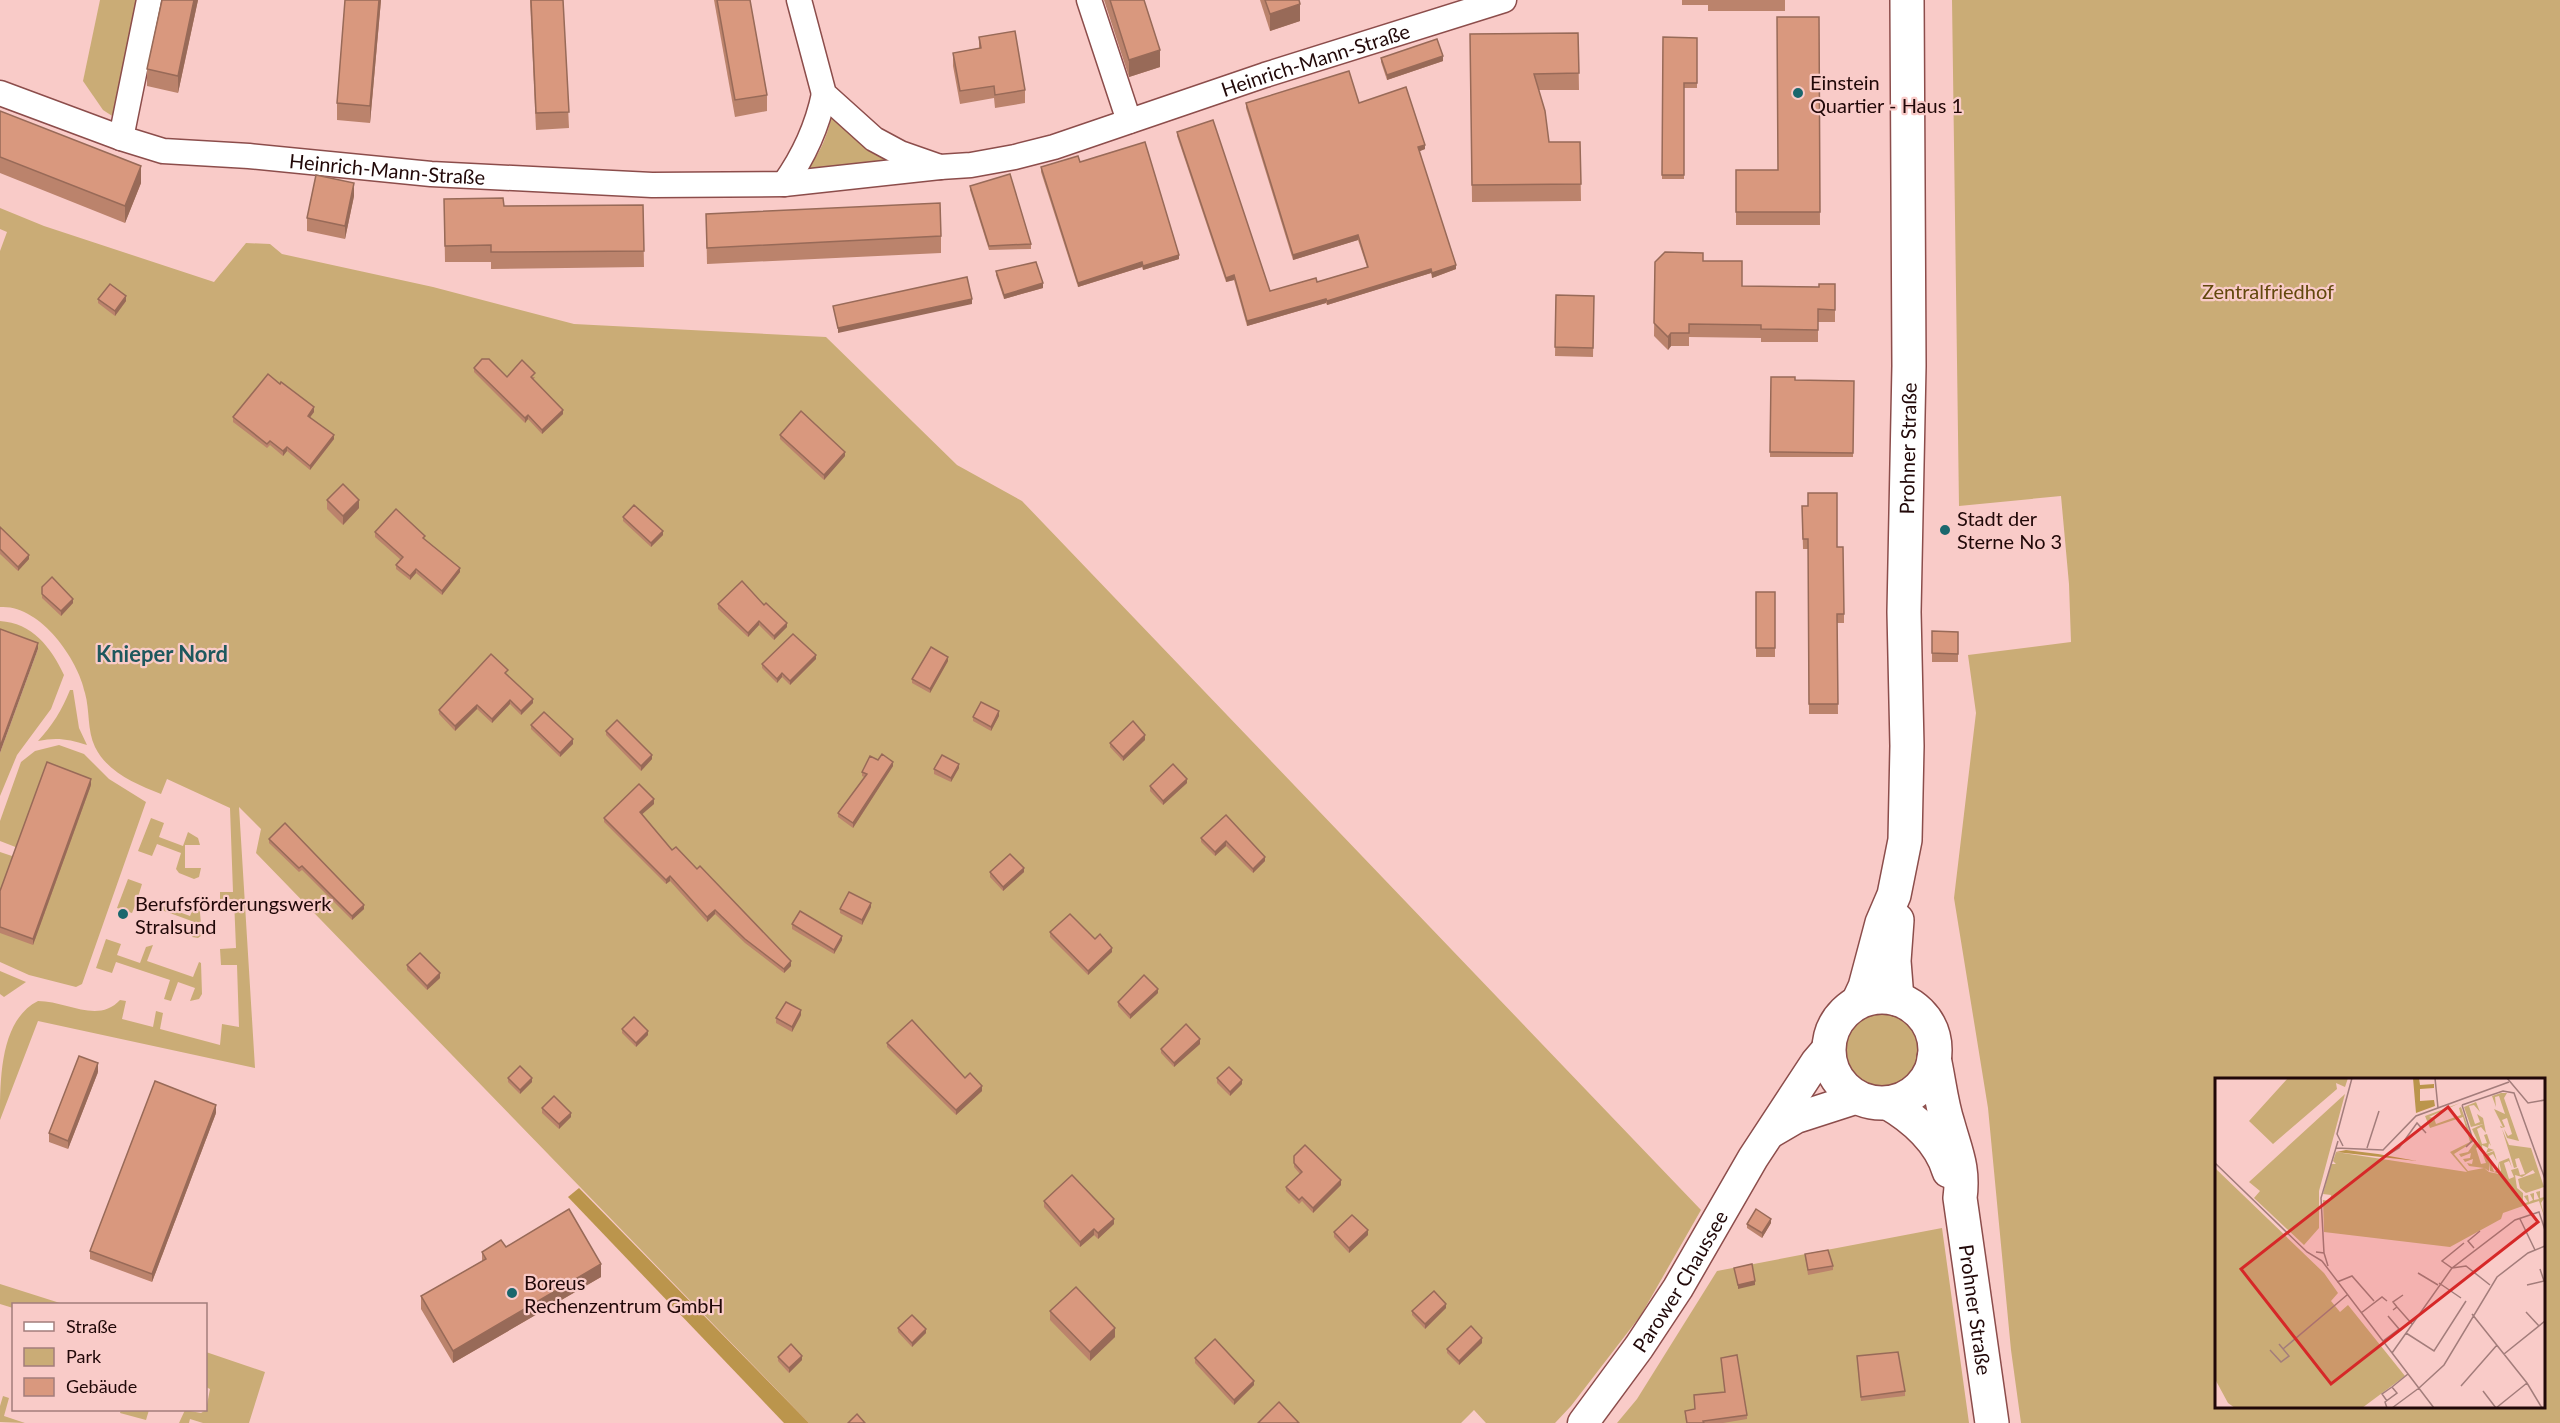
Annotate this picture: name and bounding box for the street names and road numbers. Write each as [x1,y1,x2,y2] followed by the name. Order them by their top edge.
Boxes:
[1218,18,1413,101] street label: Heinrich-Mann-Straße
[288,148,486,189] street label: Heinrich-Mann-Straße
[1894,382,1921,515] street label: Prohner Straße
[1627,1206,1732,1356] street label: Parower Chaussee
[1955,1243,1997,1377] street label: Prohner Straße

